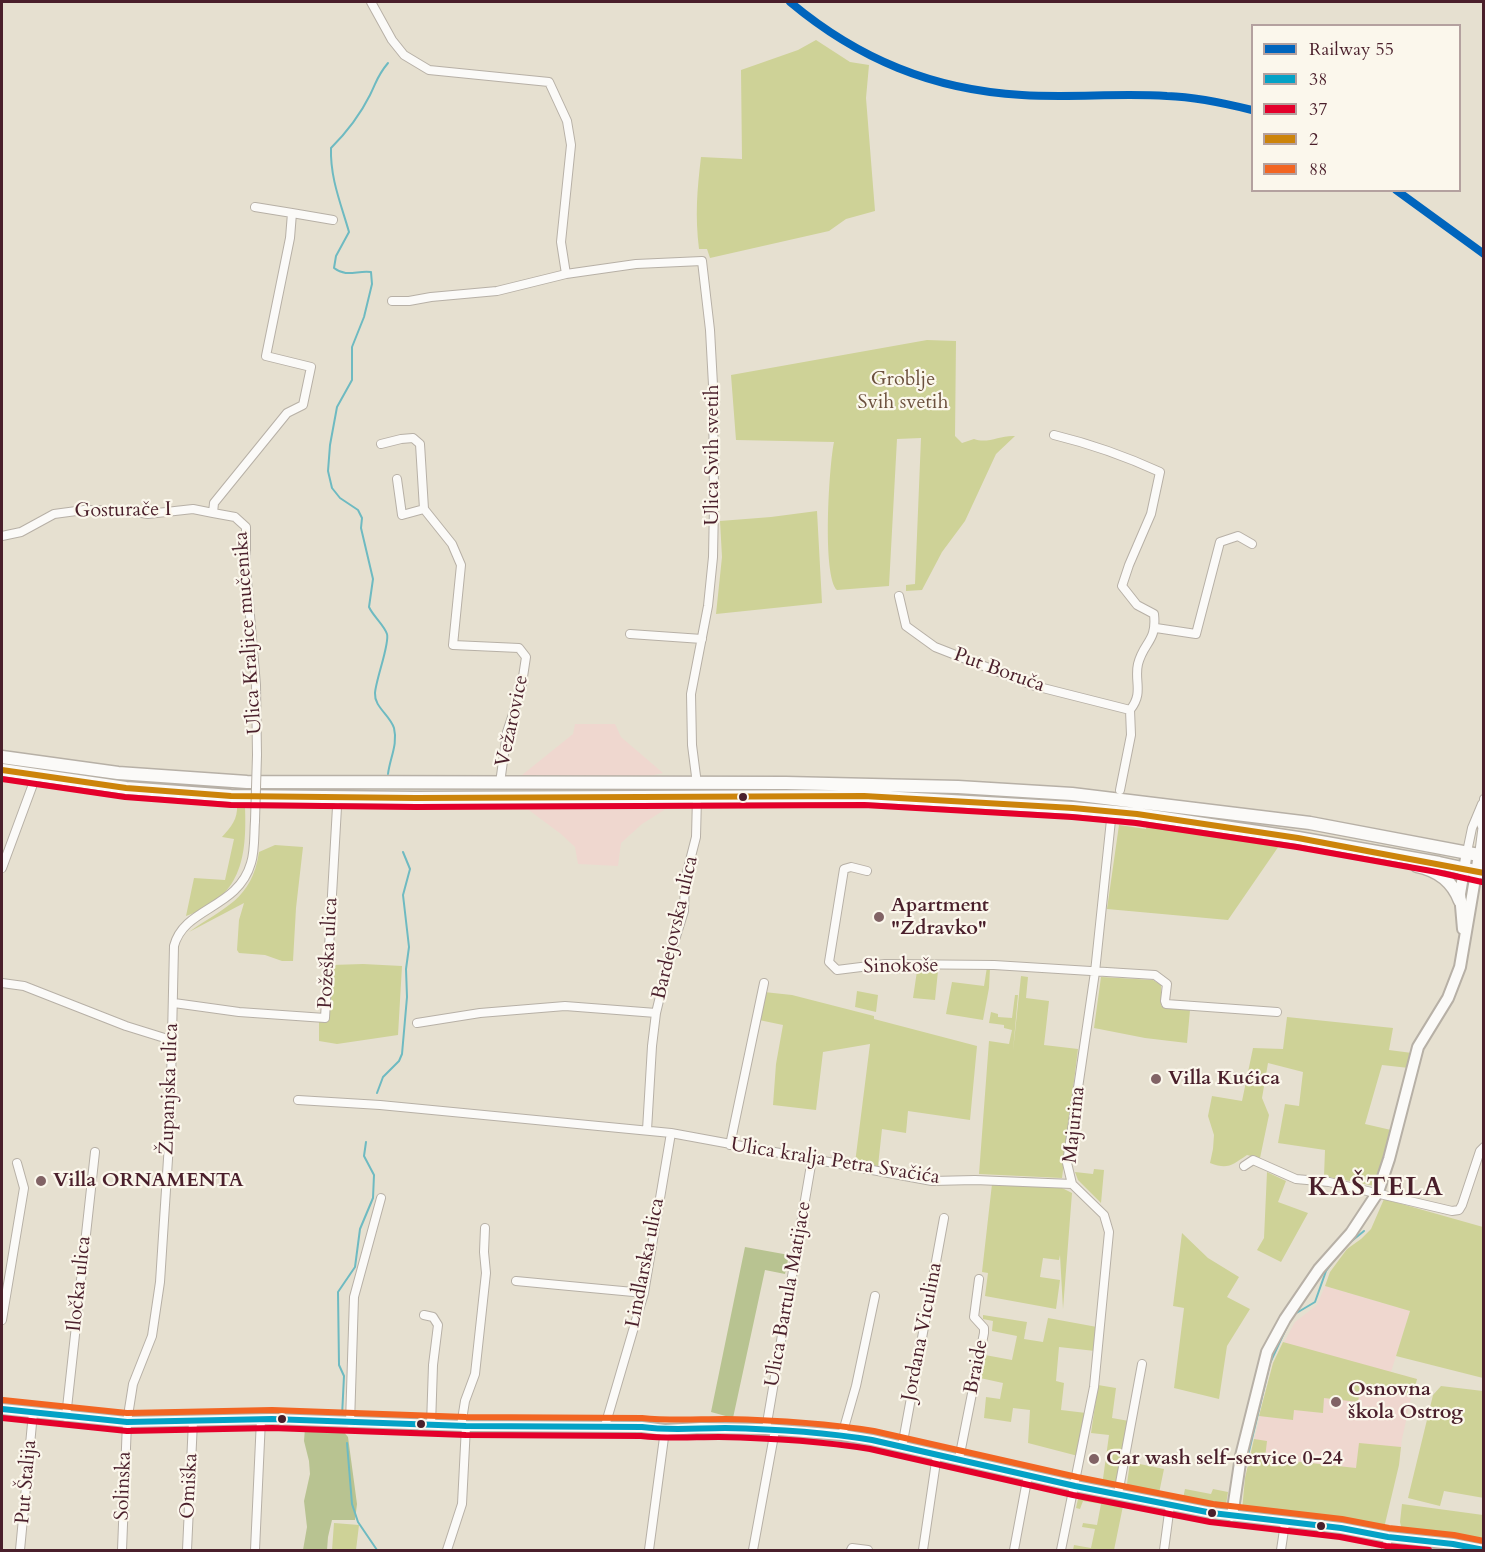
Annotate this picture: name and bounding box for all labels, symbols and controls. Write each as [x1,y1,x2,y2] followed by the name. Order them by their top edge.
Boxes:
[1251,24,1461,192] legend
[1309,37,1394,62] text: Railway 55
[1309,67,1327,92] text: 38
[1309,97,1327,122] text: 37
[1309,127,1318,152] text: 2
[1309,157,1327,182] text: 88
[858,368,948,415] park label: Groblje Svih svetih
[701,384,725,526] street label: Ulica Svih svetih
[74,498,172,524] street label: Gosturače I
[230,531,268,735] street label: Ulica Kraljice mučenika
[950,643,1048,699] street label: Put Boruča
[492,673,534,769] street label: Vežarovice
[737,791,749,803] unlabelled marker
[648,854,704,1002] street label: Bardejovska ulica
[891,894,989,941] place label: Apartment "Zdravko"
[314,897,344,1009] street label: Požeška ulica
[872,910,886,924] marker: Apartment "Zdravko"
[863,954,939,980] street label: Sinokoše
[156,1022,184,1156] street label: Županjska ulica
[1168,1067,1280,1091] place label: Villa Kućica
[1149,1072,1163,1086] marker: Villa Kućica
[1059,1085,1091,1165] street label: Majurina
[729,1134,941,1190] street label: Ulica kralja Petra Svačića
[53,1169,244,1193] place label: Villa ORNAMENTA
[1308,1173,1444,1205] district label: KAŠTELA
[34,1174,48,1188] marker: Villa ORNAMENTA
[622,1196,670,1330] street label: Lindlarska ulica
[761,1199,817,1389] street label: Ulica Bartula Matijace
[63,1235,97,1333] street label: Iločka ulica
[898,1261,948,1403] street label: Jordana Viculina
[960,1338,994,1396] street label: Braide
[1348,1378,1463,1425] place label: Osnovna škola Ostrog
[1329,1395,1343,1409] marker: Osnovna škola Ostrog
[276,1413,288,1425] unlabelled marker
[415,1418,427,1430] unlabelled marker
[11,1439,43,1525] street label: Put Štalija
[1106,1447,1343,1471] place label: Car wash self-service 0-24
[111,1451,137,1521] street label: Solinska
[176,1452,204,1520] street label: Omiška
[1087,1452,1101,1466] marker: Car wash self-service 0-24
[1206,1507,1218,1519] unlabelled marker
[1315,1520,1327,1532] unlabelled marker

